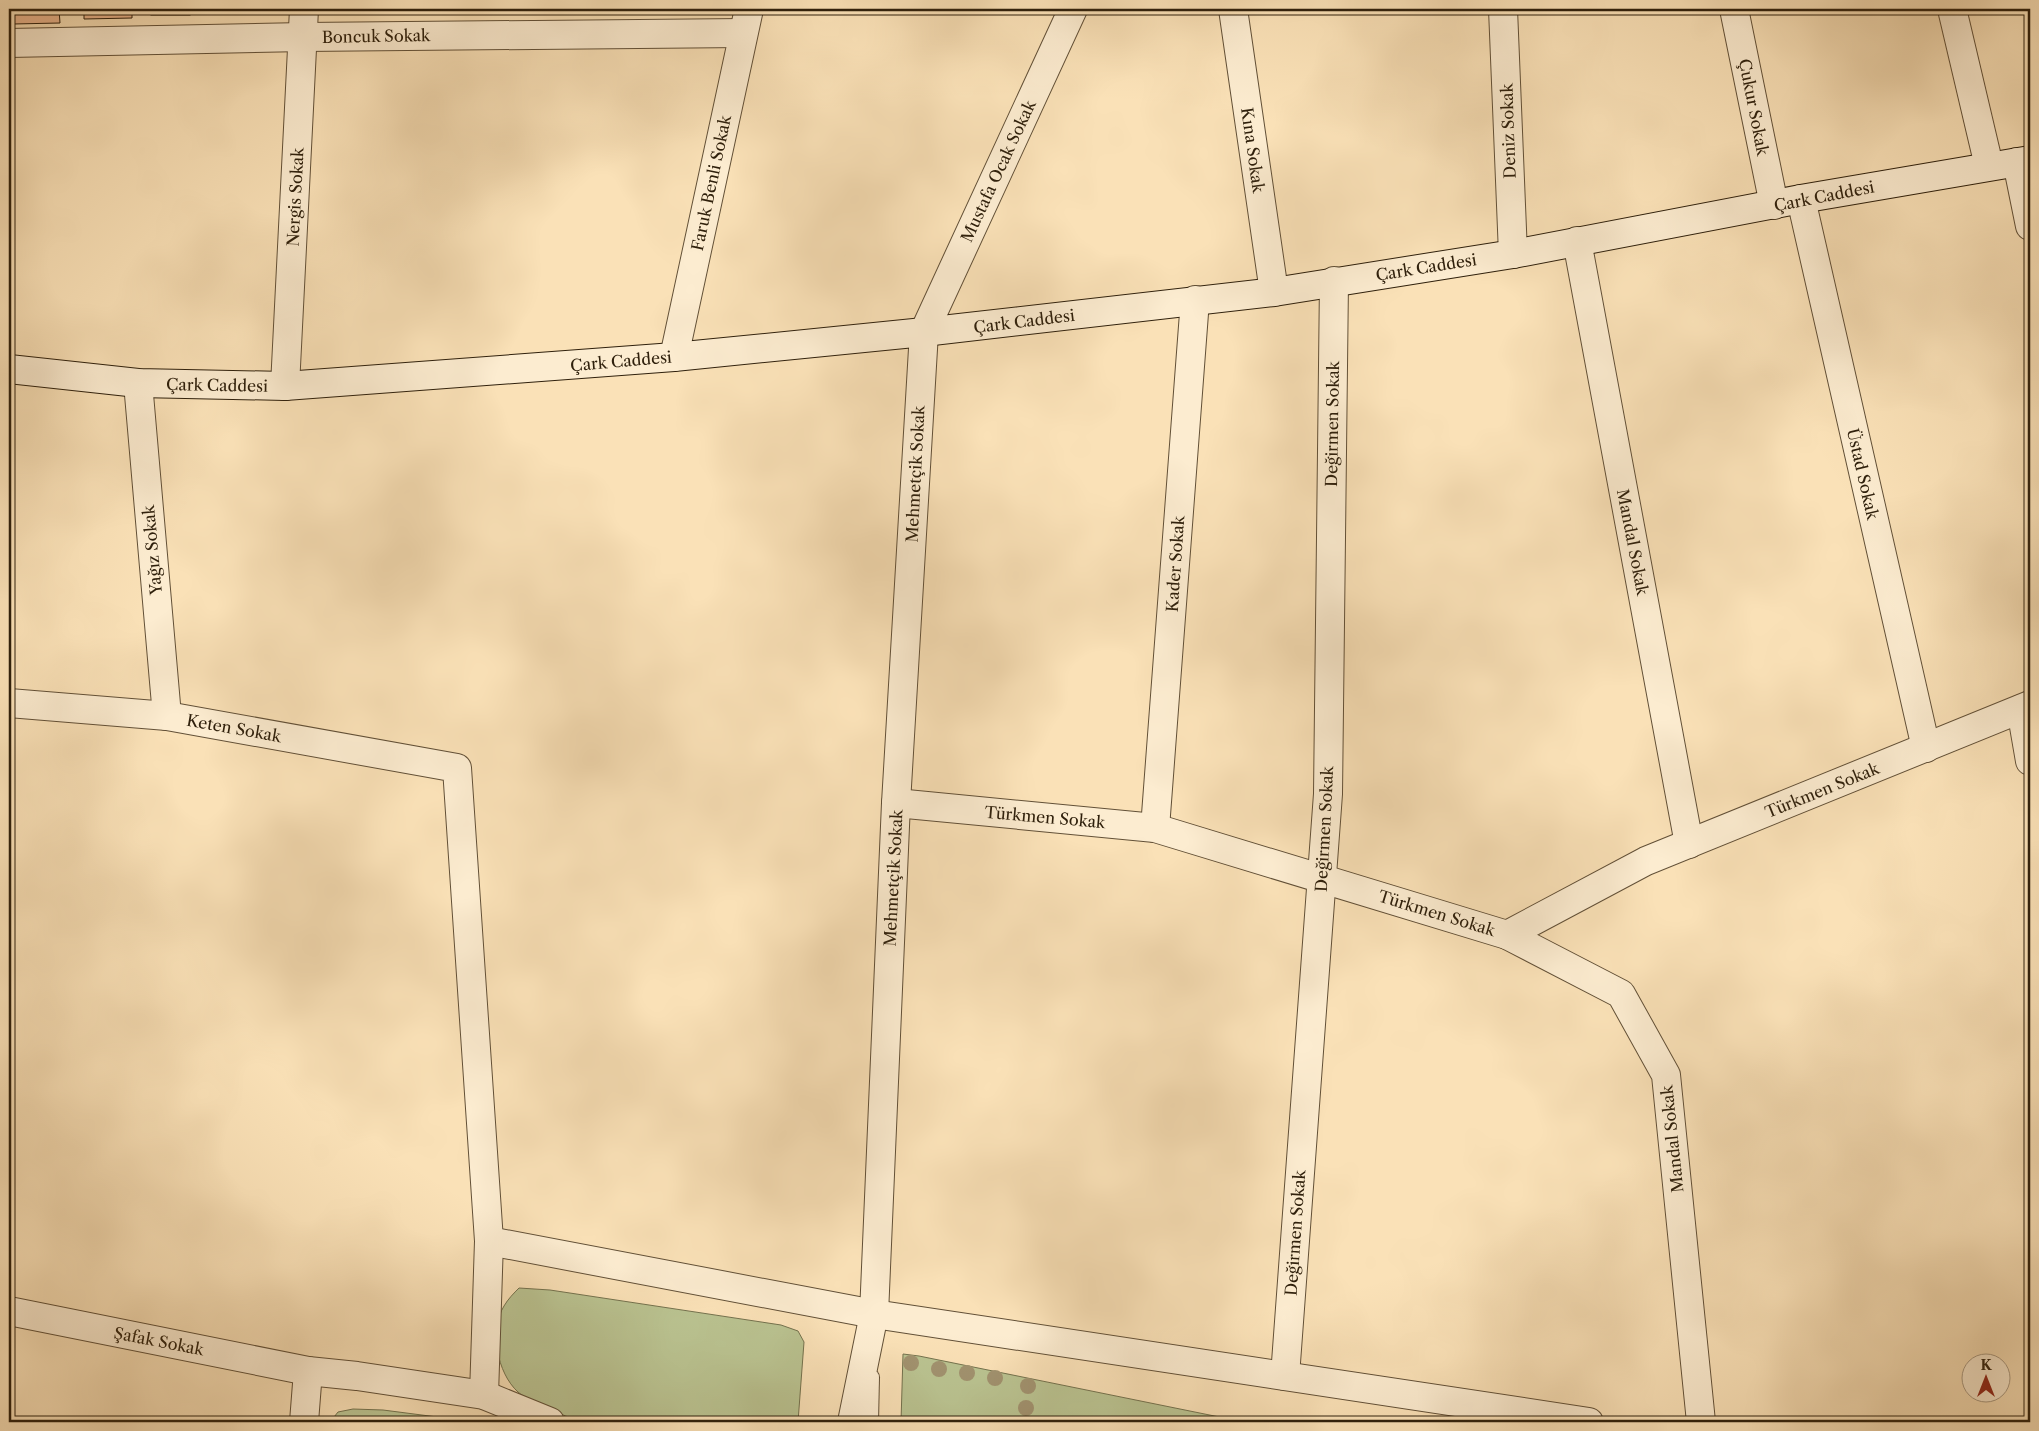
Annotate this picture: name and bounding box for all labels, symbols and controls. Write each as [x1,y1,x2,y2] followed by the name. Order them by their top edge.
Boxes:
[322,25,431,47] street label: Boncuk Sokak
[1735,57,1773,158] street label: Çukur Sokak
[1496,82,1520,179] street label: Deniz Sokak
[956,96,1040,245] street label: Mustafa Ocak Sokak
[1237,106,1269,195] street label: Kına Sokak
[687,113,735,253] street label: Faruk Benli Sokak
[282,146,308,247] street label: Nergis Sokak
[1772,176,1876,216] street label: Çark Caddesi
[1374,249,1478,285] street label: Çark Caddesi
[972,305,1076,337] street label: Çark Caddesi
[569,347,673,375] street label: Çark Caddesi
[1321,360,1343,487] street label: Değirmen Sokak
[166,374,268,396] street label: Çark Caddesi
[901,404,929,543] street label: Mehmetçik Sokak
[1843,427,1883,522] street label: Üstad Sokak
[1613,487,1653,598] street label: Mandal Sokak
[138,504,166,597] street label: Yağız Sokak
[1162,515,1188,613] street label: Kader Sokak
[185,710,284,746] street label: Keten Sokak
[1762,758,1883,822] street label: Türkmen Sokak
[1311,765,1337,892] street label: Değirmen Sokak
[984,802,1107,832] street label: Türkmen Sokak
[879,808,907,947] street label: Mehmetçik Sokak
[1376,886,1499,940] street label: Türkmen Sokak
[1656,1084,1688,1194] street label: Mandal Sokak
[1281,1169,1309,1297] street label: Değirmen Sokak
[112,1322,206,1360] street label: Şafak Sokak
[1962,1354,2012,1404] north arrow
[1980,1356,1992,1374] text: K

